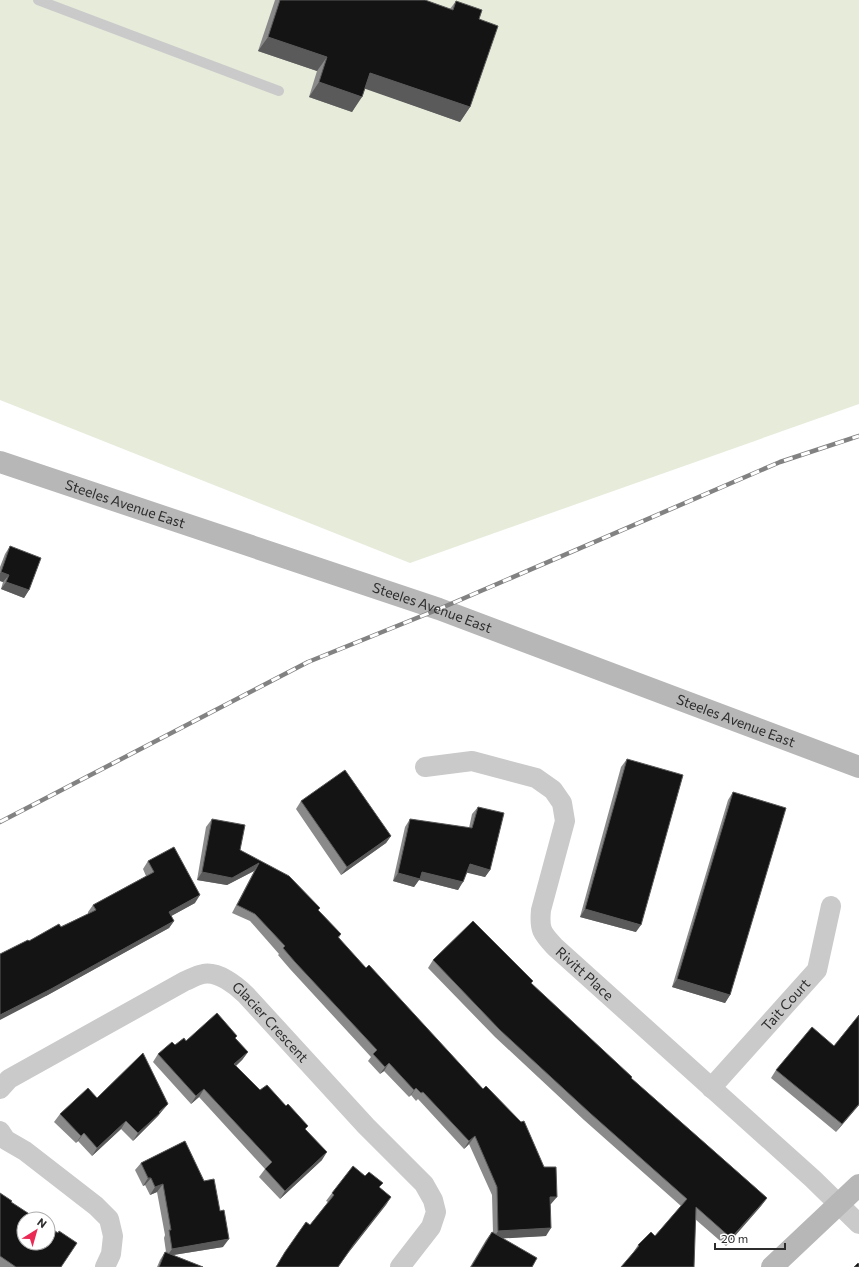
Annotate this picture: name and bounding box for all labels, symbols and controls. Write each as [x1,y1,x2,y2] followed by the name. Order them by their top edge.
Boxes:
[63,475,188,532] street label: Steeles Avenue East
[370,578,495,636] street label: Steeles Avenue East
[674,690,798,750] street label: Steeles Avenue East
[552,943,617,1004] street label: Rivitt Place
[758,975,813,1034] street label: Tait Court
[229,978,312,1066] street label: Glacier Crescent
[16,1211,56,1251] north arrow
[35,1215,50,1230] text: N
[715,1225,785,1251] scale bar
[721,1231,748,1245] text: 20 m

